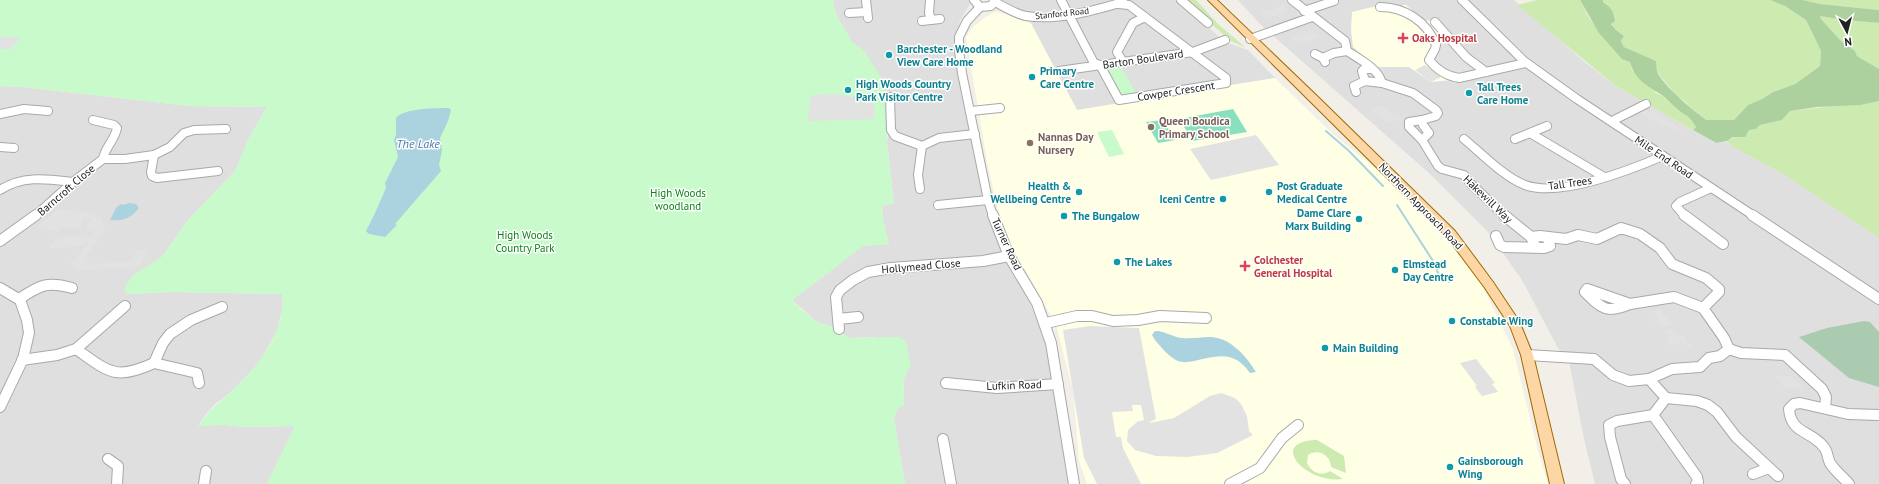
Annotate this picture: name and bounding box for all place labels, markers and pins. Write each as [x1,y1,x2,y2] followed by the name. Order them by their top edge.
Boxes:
[1412,31,1478,45] place label: Oaks Hospital
[1397,32,1409,44] marker: Oaks Hospital
[896,42,1002,69] place label: Barchester - Woodland View Care Home
[884,50,894,60] marker: Barchester - Woodland View Care Home
[1040,64,1095,91] place label: Primary Care Centre
[1027,72,1037,82] marker: Primary Care Centre
[856,77,952,104] place label: High Woods Country Park Visitor Centre
[1477,80,1529,107] place label: Tall Trees Care Home
[843,85,853,95] marker: High Woods Country Park Visitor Centre
[1464,88,1474,98] marker: Tall Trees Care Home
[1159,114,1230,141] place label: Queen Boudica Primary School
[1146,122,1156,132] marker: Queen Boudica Primary School
[1038,130,1094,157] place label: Nannas Day Nursery
[1025,138,1035,148] marker: Nannas Day Nursery
[990,179,1071,206] place label: Health & Wellbeing Centre
[1277,179,1347,206] place label: Post Graduate Medical Centre
[1074,187,1084,197] marker: Health & Wellbeing Centre
[1264,187,1274,197] marker: Post Graduate Medical Centre
[1159,192,1215,206] place label: Iceni Centre
[1218,194,1228,204] marker: Iceni Centre
[1285,206,1351,233] place label: Dame Clare Marx Building
[1072,209,1140,223] place label: The Bungalow
[1059,211,1069,221] marker: The Bungalow
[1354,214,1364,224] marker: Dame Clare Marx Building
[1254,253,1333,280] place label: Colchester General Hospital
[1125,255,1173,269] place label: The Lakes
[1112,257,1122,267] marker: The Lakes
[1403,257,1454,284] place label: Elmstead Day Centre
[1239,260,1251,272] marker: Colchester General Hospital
[1390,265,1400,275] marker: Elmstead Day Centre
[1460,314,1533,328] place label: Constable Wing
[1447,316,1457,326] marker: Constable Wing
[1333,341,1398,355] place label: Main Building
[1320,343,1330,353] marker: Main Building
[1458,454,1523,481] place label: Gainsborough Wing
[1445,462,1455,472] marker: Gainsborough Wing

